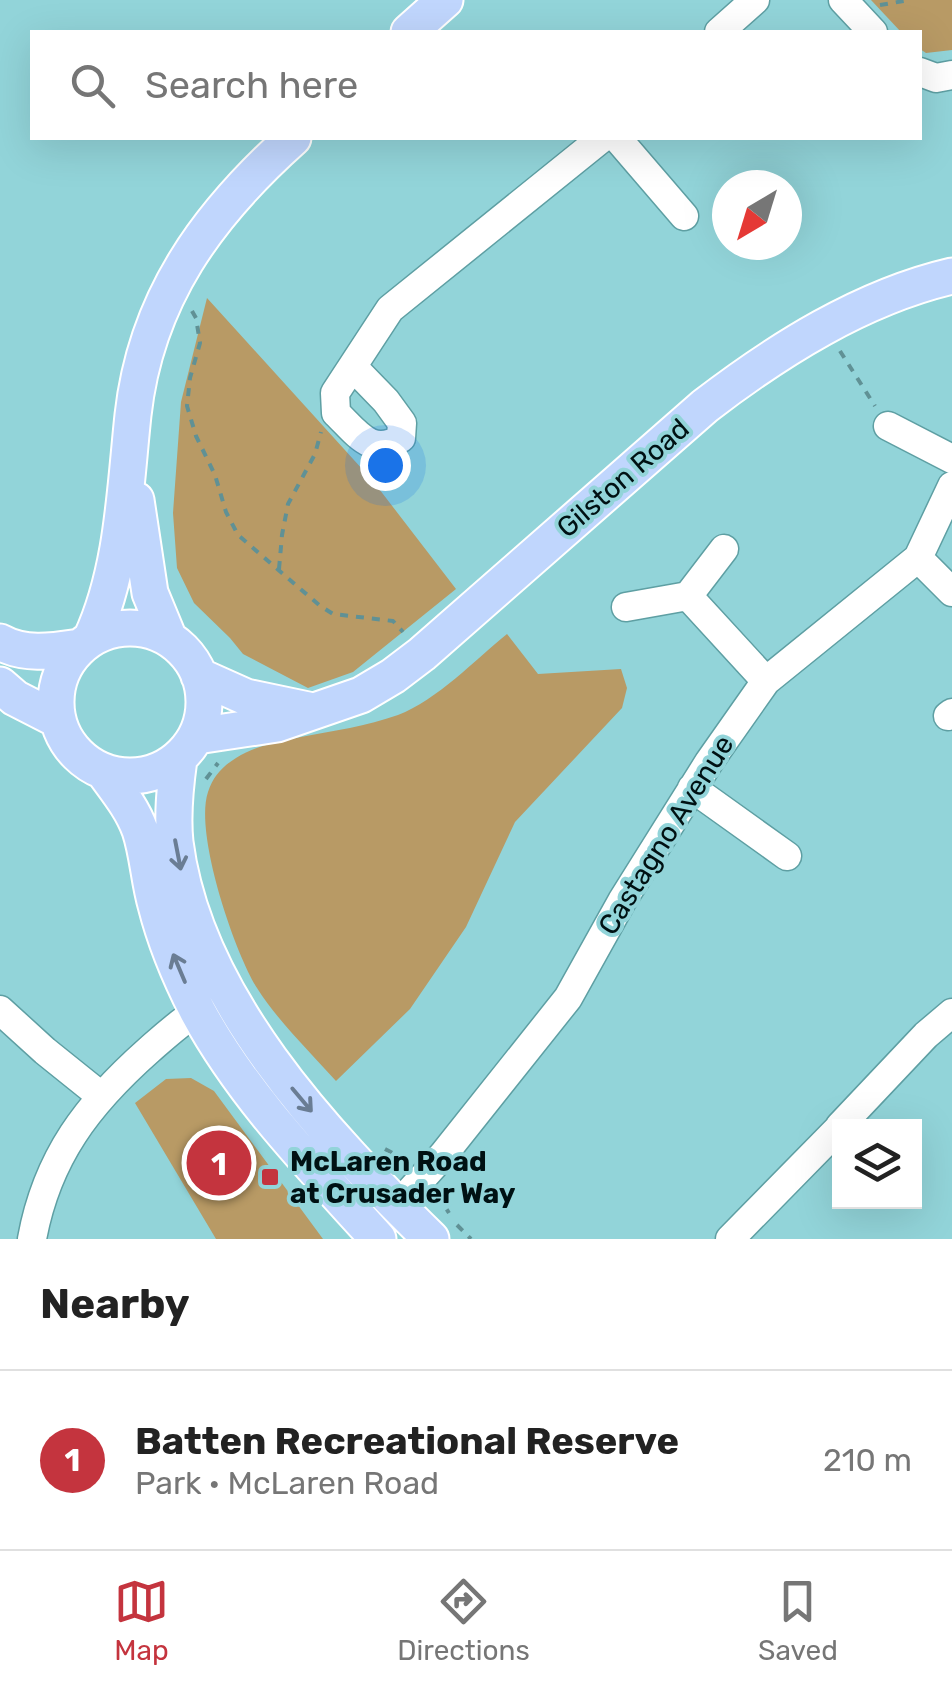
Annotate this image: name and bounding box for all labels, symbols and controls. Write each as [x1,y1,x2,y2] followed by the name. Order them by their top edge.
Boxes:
[30,30,922,140] search box
[65,58,120,113] icon: search
[145,62,358,108] text: Search here
[712,170,802,260] north arrow
[550,412,696,544] street label: Gilston Road
[360,440,411,491] your location
[591,729,741,941] street label: Castagno Avenue
[170,839,189,871] one-way arrow
[169,953,187,984] one-way arrow
[291,1086,313,1112] one-way arrow
[832,1119,922,1209] map controls
[832,1119,922,1209] button: layers
[186,1126,252,1200] pin: 1
[290,1145,516,1210] place label: McLaren Road at Crusader Way
[259,1166,281,1188] marker: McLaren Road at Crusader Way
[40,1279,190,1329] text: Nearby
[135,1418,679,1464] text: Batten Recreational Reserve
[65,1441,80,1479] text: 1
[823,1441,912,1479] text: 210 m
[135,1464,439,1502] text: Park · McLaren Road
[114,1574,169,1667] tab: Map
[397,1574,530,1667] tab: Directions
[758,1574,838,1667] tab: Saved

